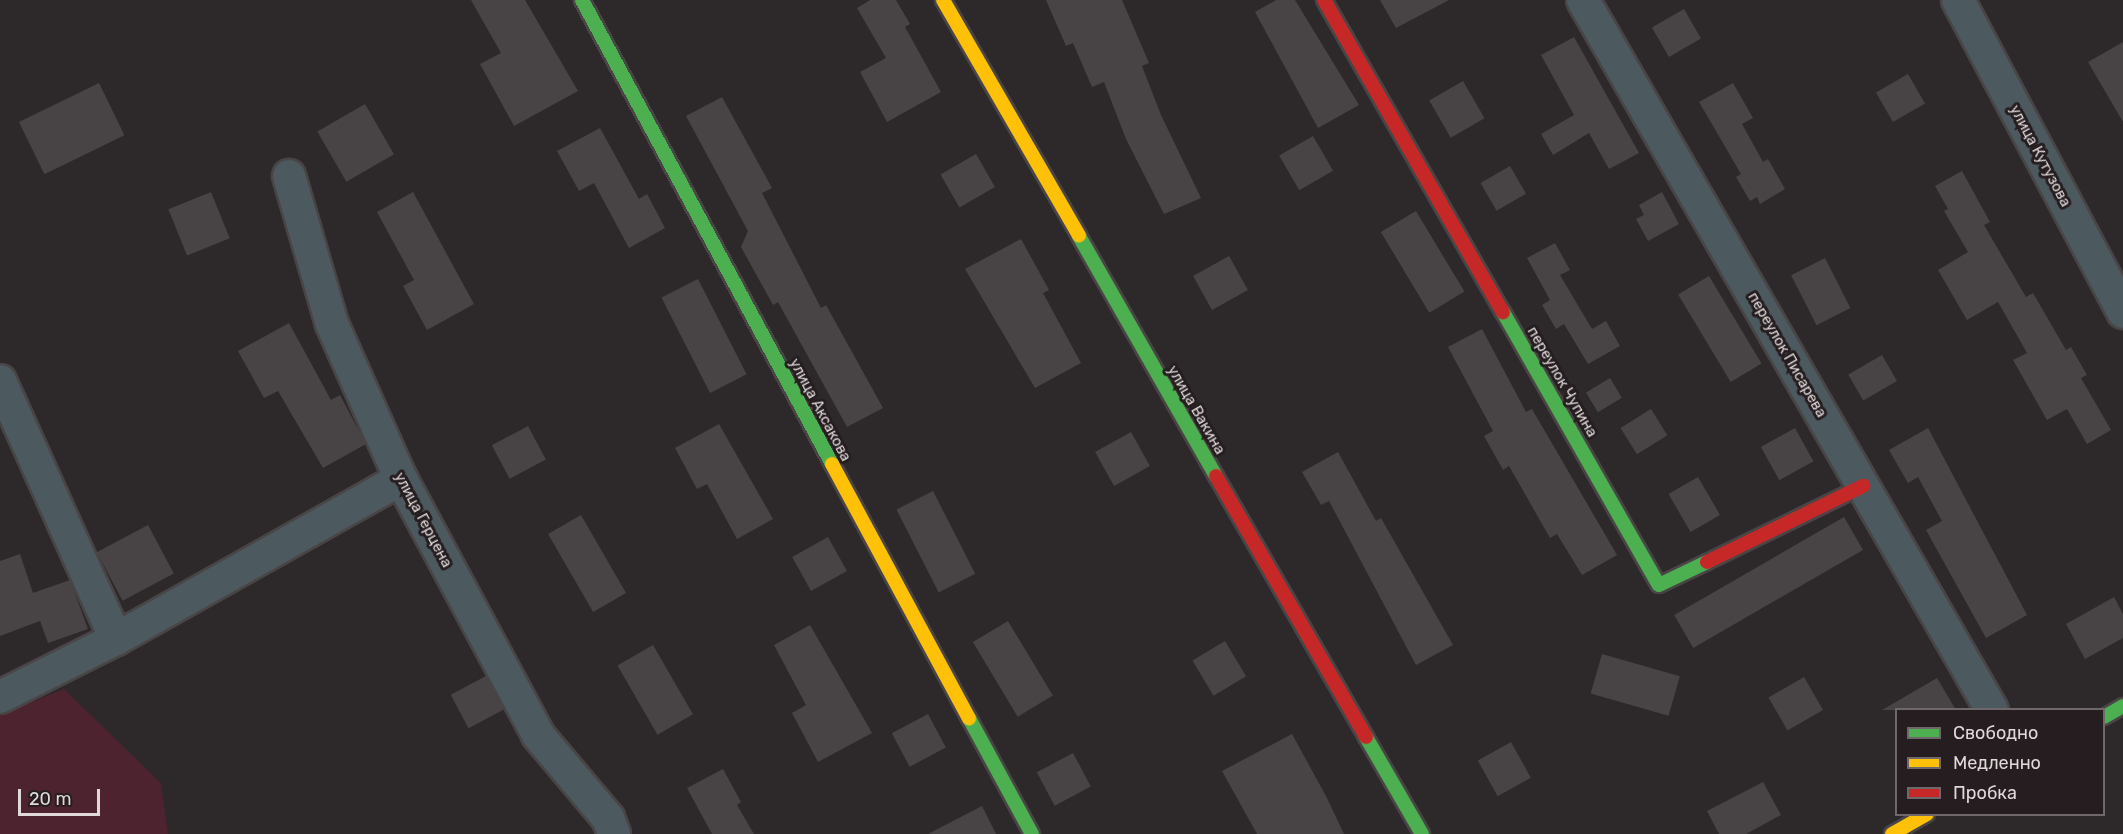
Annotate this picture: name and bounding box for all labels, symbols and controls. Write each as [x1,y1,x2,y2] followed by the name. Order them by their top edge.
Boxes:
[2006,102,2074,210] street label: улица Кутузова
[1744,289,1830,421] street label: переулок Писарева
[1523,324,1601,440] street label: переулок Чупина
[785,355,855,465] street label: улица Аксакова
[1163,362,1229,458] street label: улица Вакина
[390,469,456,571] street label: улица Герцена
[1895,708,2105,816] legend
[1953,722,2038,744] text: Свободно
[1953,752,2041,774] text: Медленно
[21,777,104,815] scale bar
[1953,782,2017,804] text: Пробка
[29,788,71,810] text: 20 m

